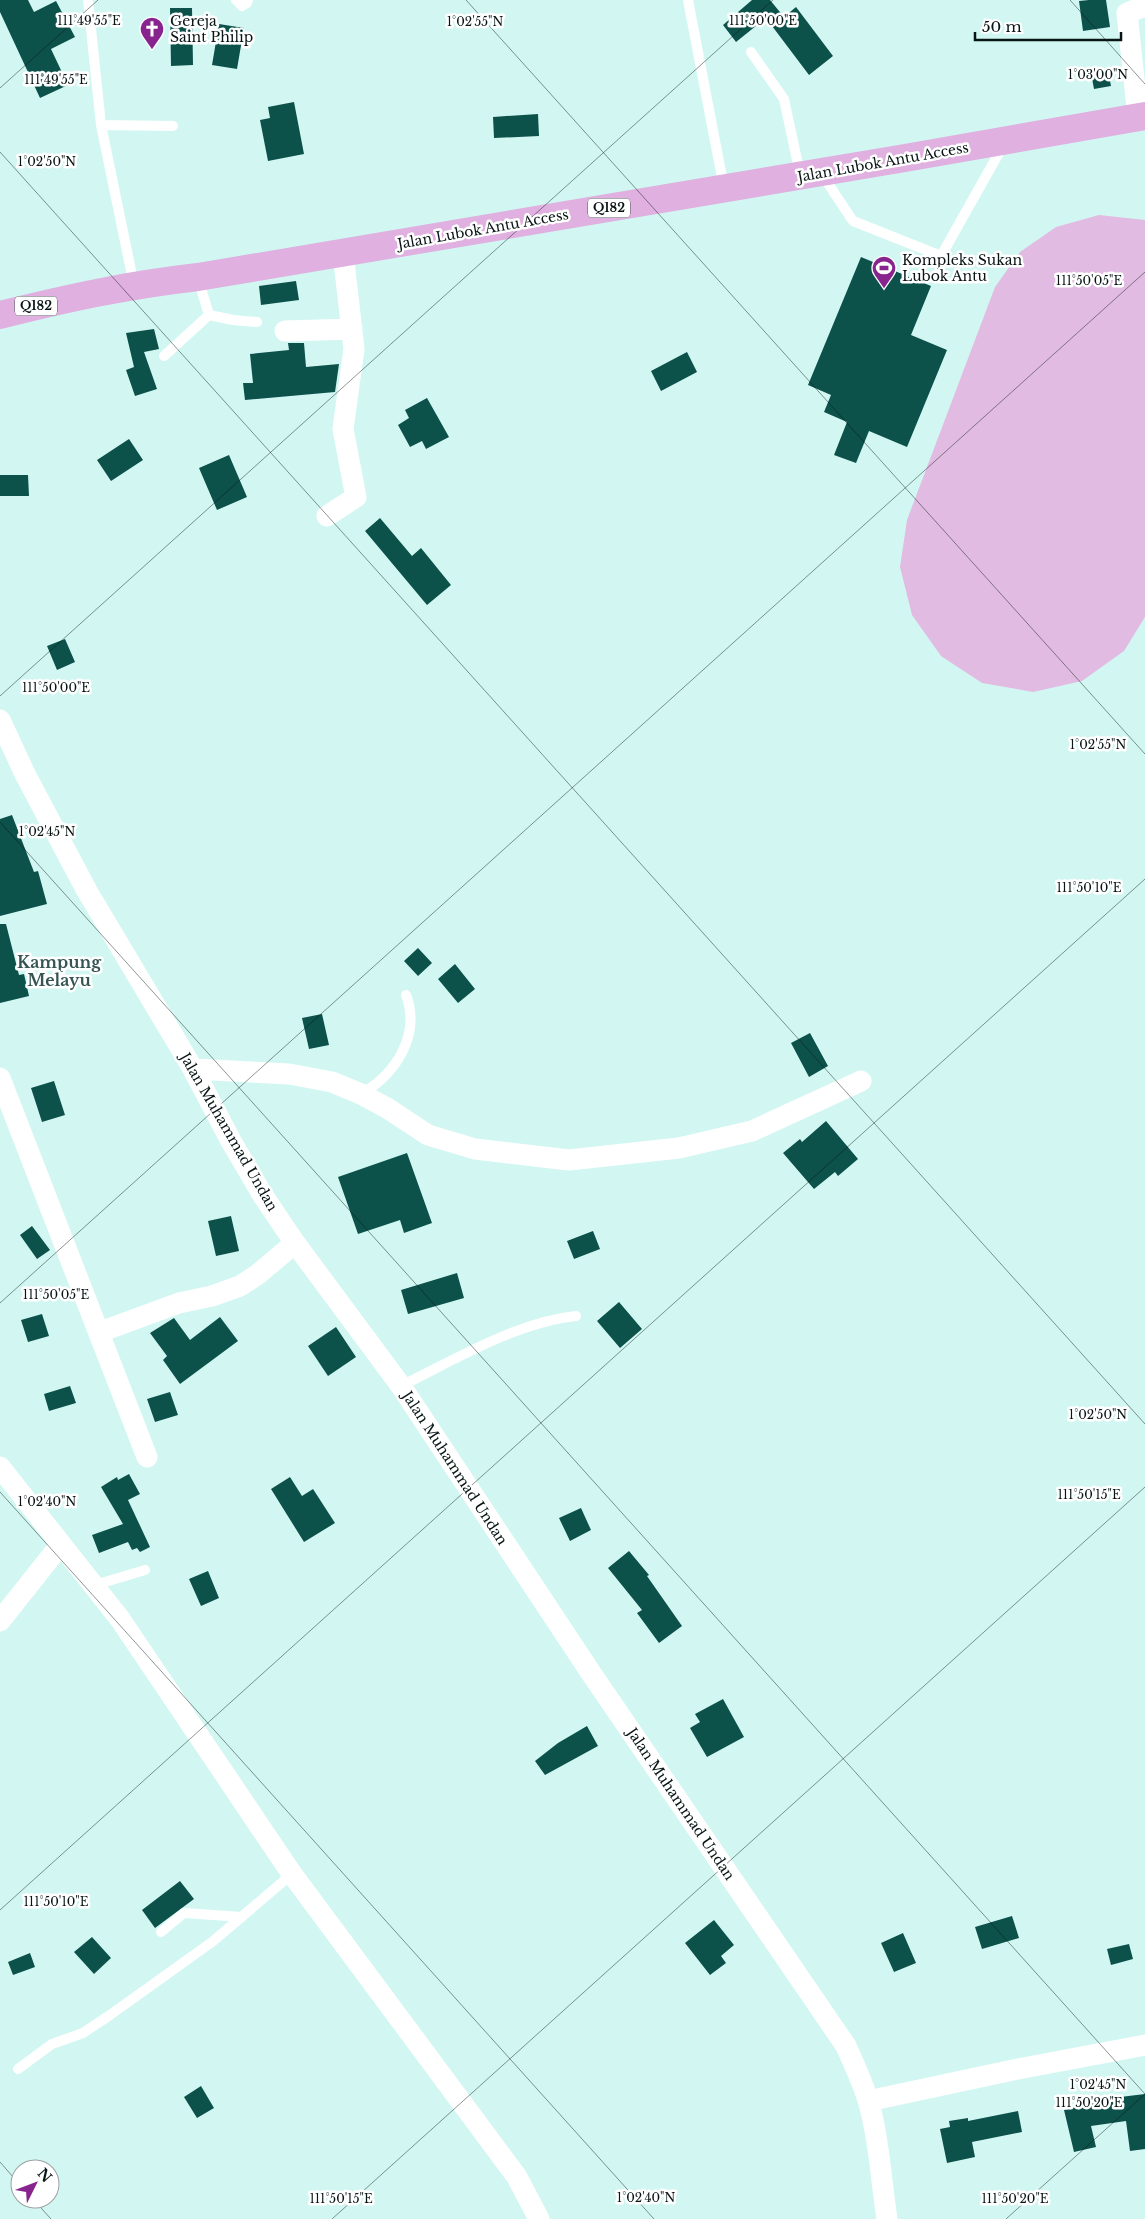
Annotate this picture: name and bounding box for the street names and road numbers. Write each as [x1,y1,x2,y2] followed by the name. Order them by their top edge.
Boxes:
[794,138,970,186] street label: Jalan Lubok Antu Access
[588,198,630,218] road number: Q182
[394,205,570,253] street label: Jalan Lubok Antu Access
[15,296,57,316] road number: Q182
[175,1048,282,1215] street label: Jalan Muhammad Undan
[397,1386,512,1549] street label: Jalan Muhammad Undan
[622,1723,739,1884] street label: Jalan Muhammad Undan

